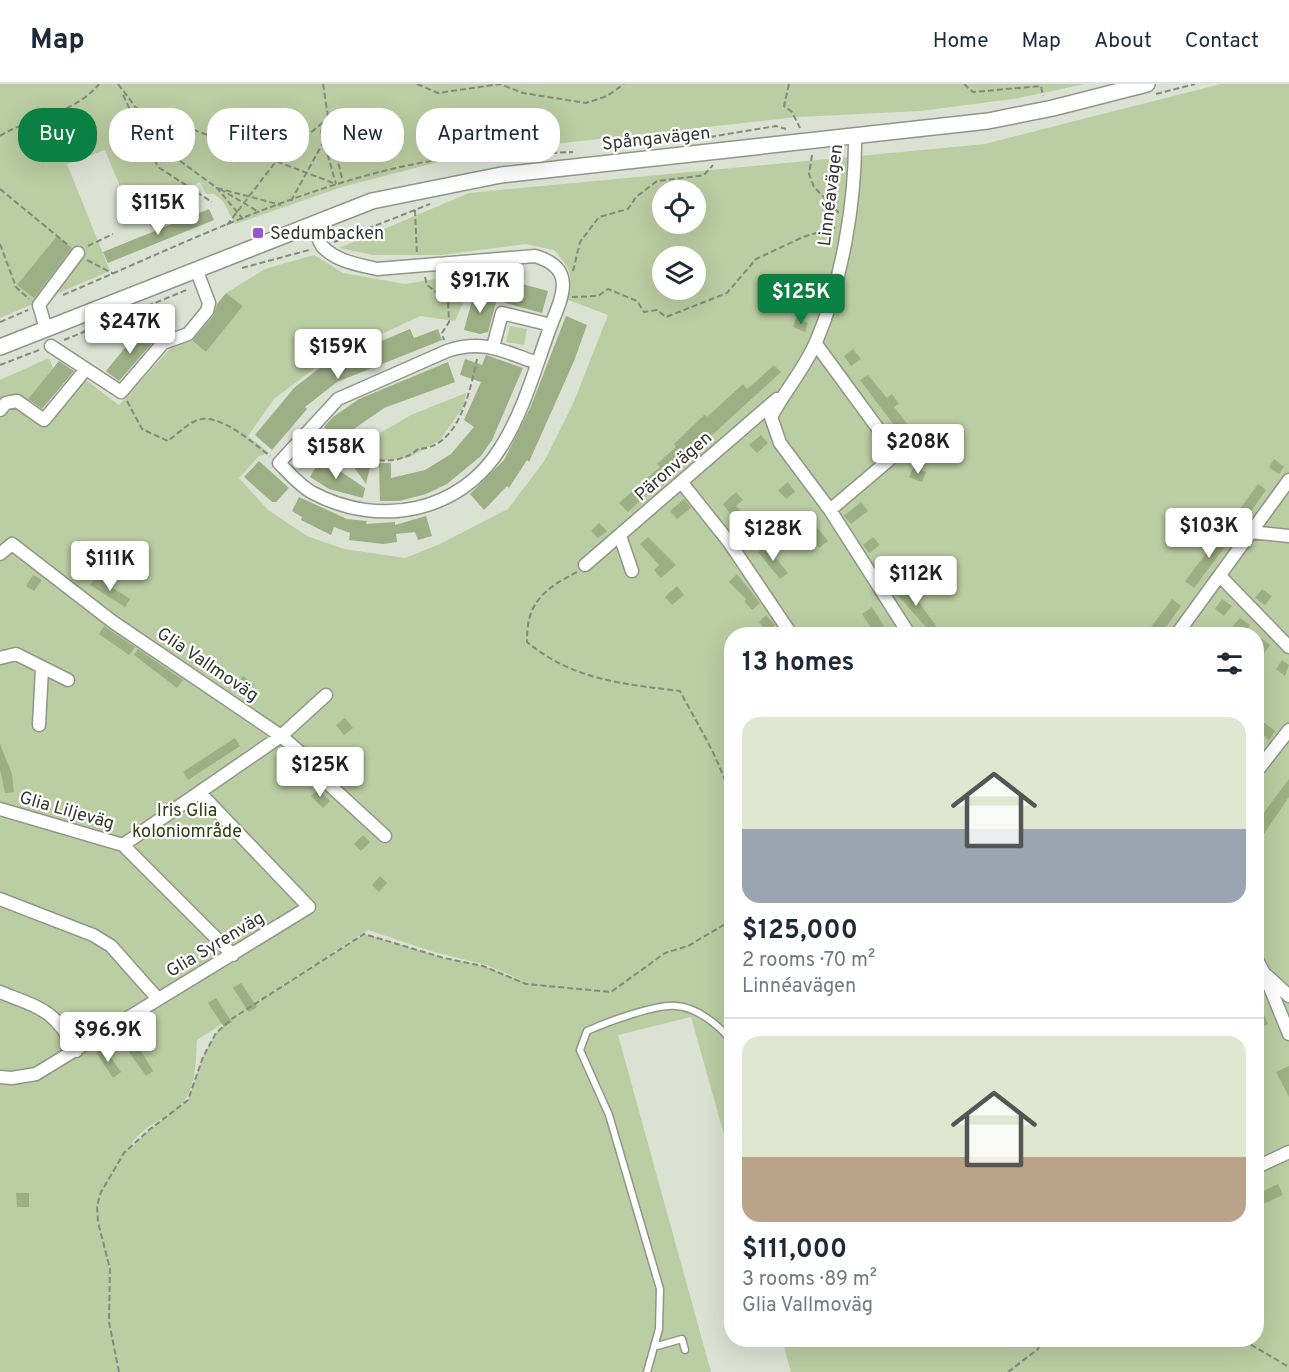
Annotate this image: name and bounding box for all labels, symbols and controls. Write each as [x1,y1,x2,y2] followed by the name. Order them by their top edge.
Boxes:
[30,23,85,59] text: Map
[933,28,989,55] text: Home
[1022,28,1061,55] text: Map
[1094,28,1152,55] text: About
[1185,28,1259,55] text: Contact
[18,108,97,162] chip: Buy
[109,108,195,162] chip: Rent
[207,108,309,162] chip: Filters
[321,108,404,162] chip: New
[416,108,560,162] chip: Apartment
[601,122,712,157] street label: Spångavägen
[814,143,849,248] street label: Linnéavägen
[652,180,706,300] map controls
[652,180,706,234] button: locate
[116,185,200,236] pin: $115K
[131,191,185,217] text: $115K
[270,223,384,246] place label: Sedumbacken
[251,226,265,240] marker: Sedumbacken
[652,246,706,300] button: layers
[431,263,529,314] pin: $91.7K
[450,269,510,295] text: $91.7K
[759,274,843,325] pin: $125K
[772,280,830,306] text: $125K
[88,304,172,355] pin: $247K
[99,310,161,336] text: $247K
[296,329,380,380] pin: $159K
[309,335,367,361] text: $159K
[876,424,960,475] pin: $208K
[630,427,718,507] street label: Päronvägen
[294,429,378,480] pin: $158K
[886,430,950,456] text: $208K
[307,435,365,461] text: $158K
[1167,508,1251,559] pin: $103K
[731,511,815,562] pin: $128K
[1179,514,1239,540] text: $103K
[744,517,802,543] text: $128K
[68,541,152,592] pin: $111K
[85,547,135,573] text: $111K
[874,556,958,607] pin: $112K
[889,562,943,588] text: $112K
[152,623,262,708] street label: Glia Vallmoväg
[742,647,854,680] text: 13 homes
[1213,647,1246,680] icon: filters
[278,747,362,798] pin: $125K
[291,753,349,779] text: $125K
[940,756,1048,864] icon: home
[16,787,117,836] street label: Glia Liljeväg
[132,800,242,844] park label: Iris Glia koloniområde
[163,907,269,984] street label: Glia Syrenväg
[742,915,858,948] text: $125,000
[742,948,875,974] text: 2 rooms · 70 m²
[742,974,856,1000] text: Linnéavägen
[59,1012,157,1063] pin: $96.9K
[74,1018,142,1044] text: $96.9K
[940,1075,1048,1183] icon: home
[742,1234,847,1267] text: $111,000
[742,1267,877,1293] text: 3 rooms · 89 m²
[742,1293,873,1319] text: Glia Vallmoväg

